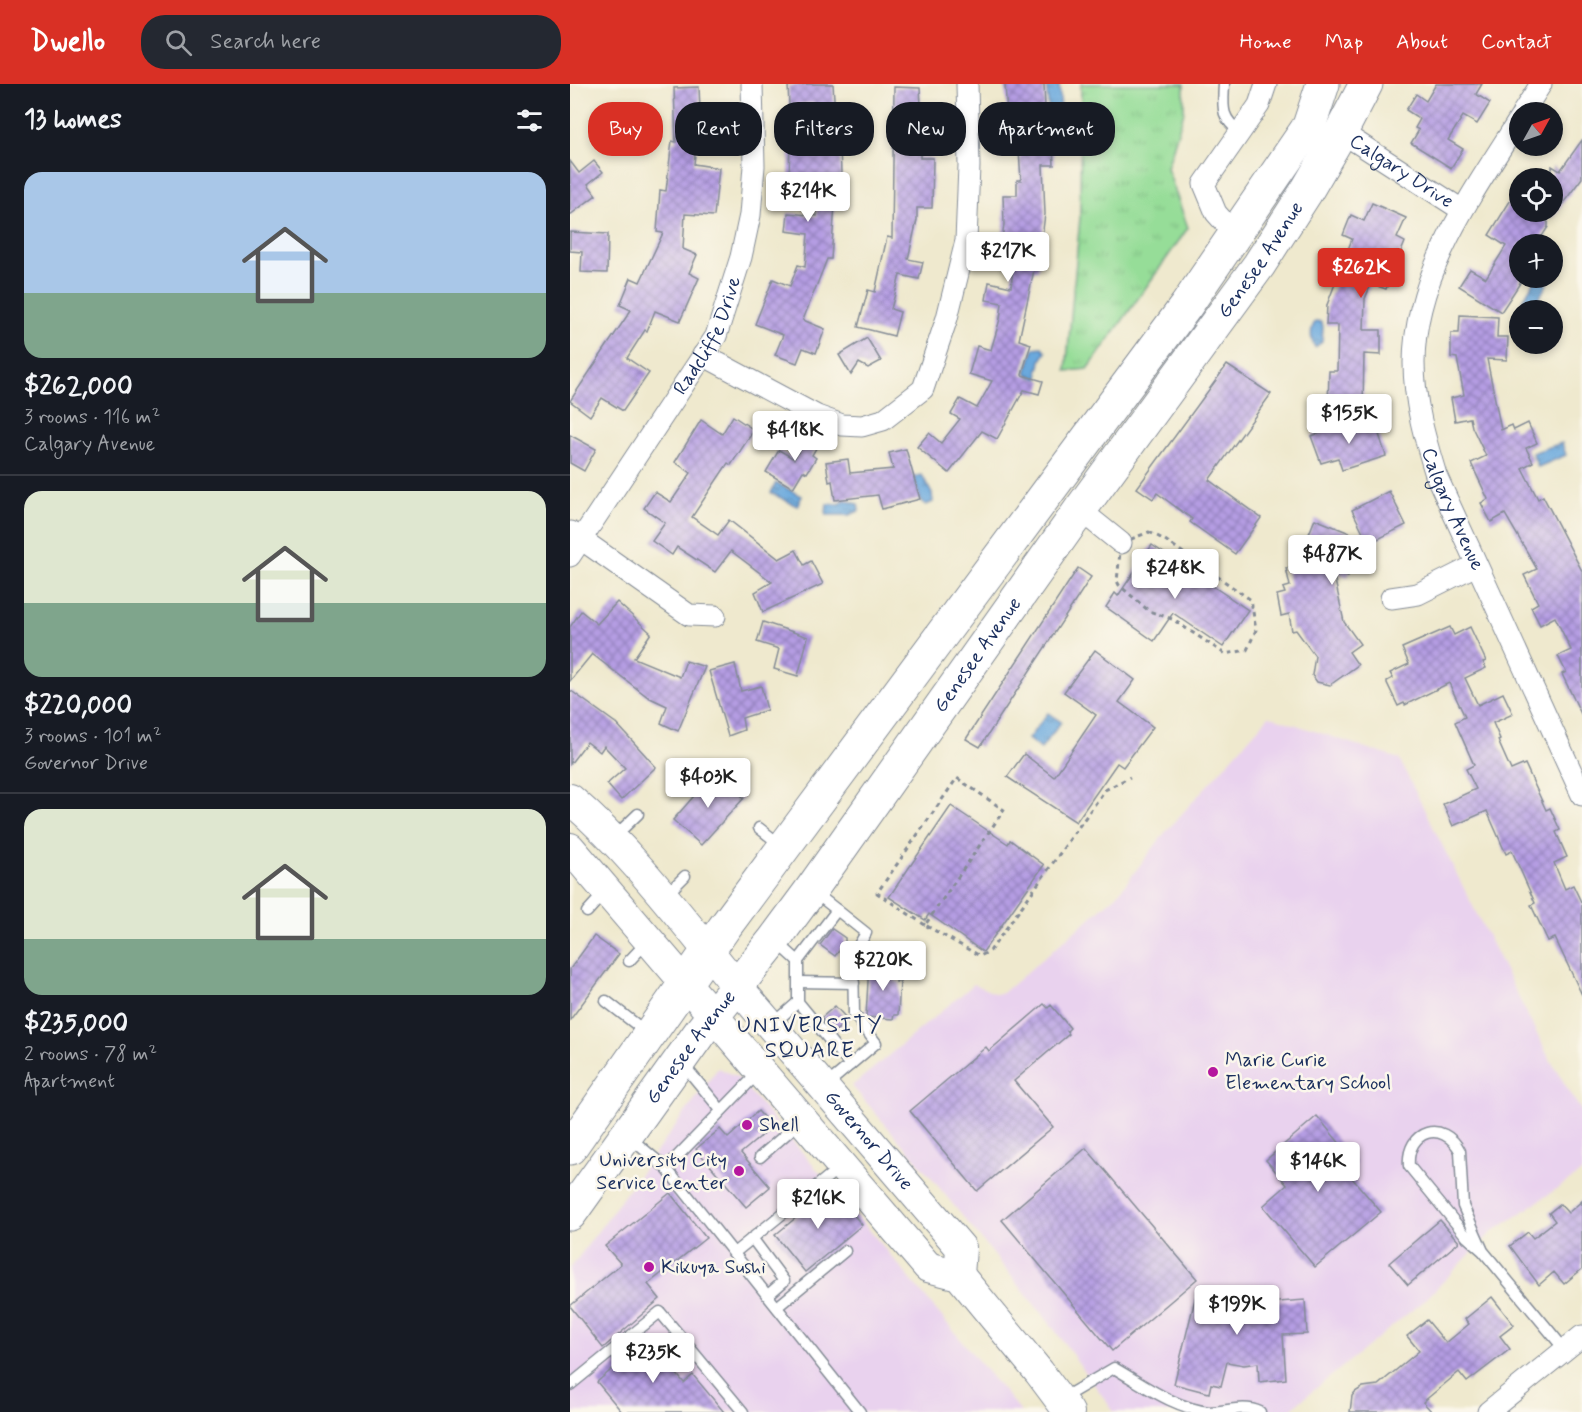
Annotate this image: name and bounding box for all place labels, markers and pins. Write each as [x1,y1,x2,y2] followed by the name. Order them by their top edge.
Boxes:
[766,172,850,223] pin: $214K
[966,232,1050,283] pin: $217K
[1319,248,1403,299] pin: $262K
[1307,394,1391,445] pin: $155K
[753,411,837,462] pin: $418K
[1290,535,1374,586] pin: $487K
[1133,549,1217,600] pin: $248K
[666,758,750,809] pin: $403K
[841,941,925,992] pin: $220K
[1225,1047,1391,1097] place label: Marie Curie Elementary School
[1206,1065,1220,1079] marker: Marie Curie Elementary School
[759,1112,799,1139] place label: Shell
[740,1118,754,1132] marker: Shell
[1276,1142,1360,1193] pin: $146K
[596,1147,728,1197] place label: University City Service Center
[732,1164,746,1178] marker: University City Service Center
[776,1179,860,1230] pin: $216K
[661,1254,766,1281] place label: Kikuya Sushi
[642,1260,656,1274] marker: Kikuya Sushi
[1195,1285,1279,1336] pin: $199K
[611,1333,695,1384] pin: $235K

